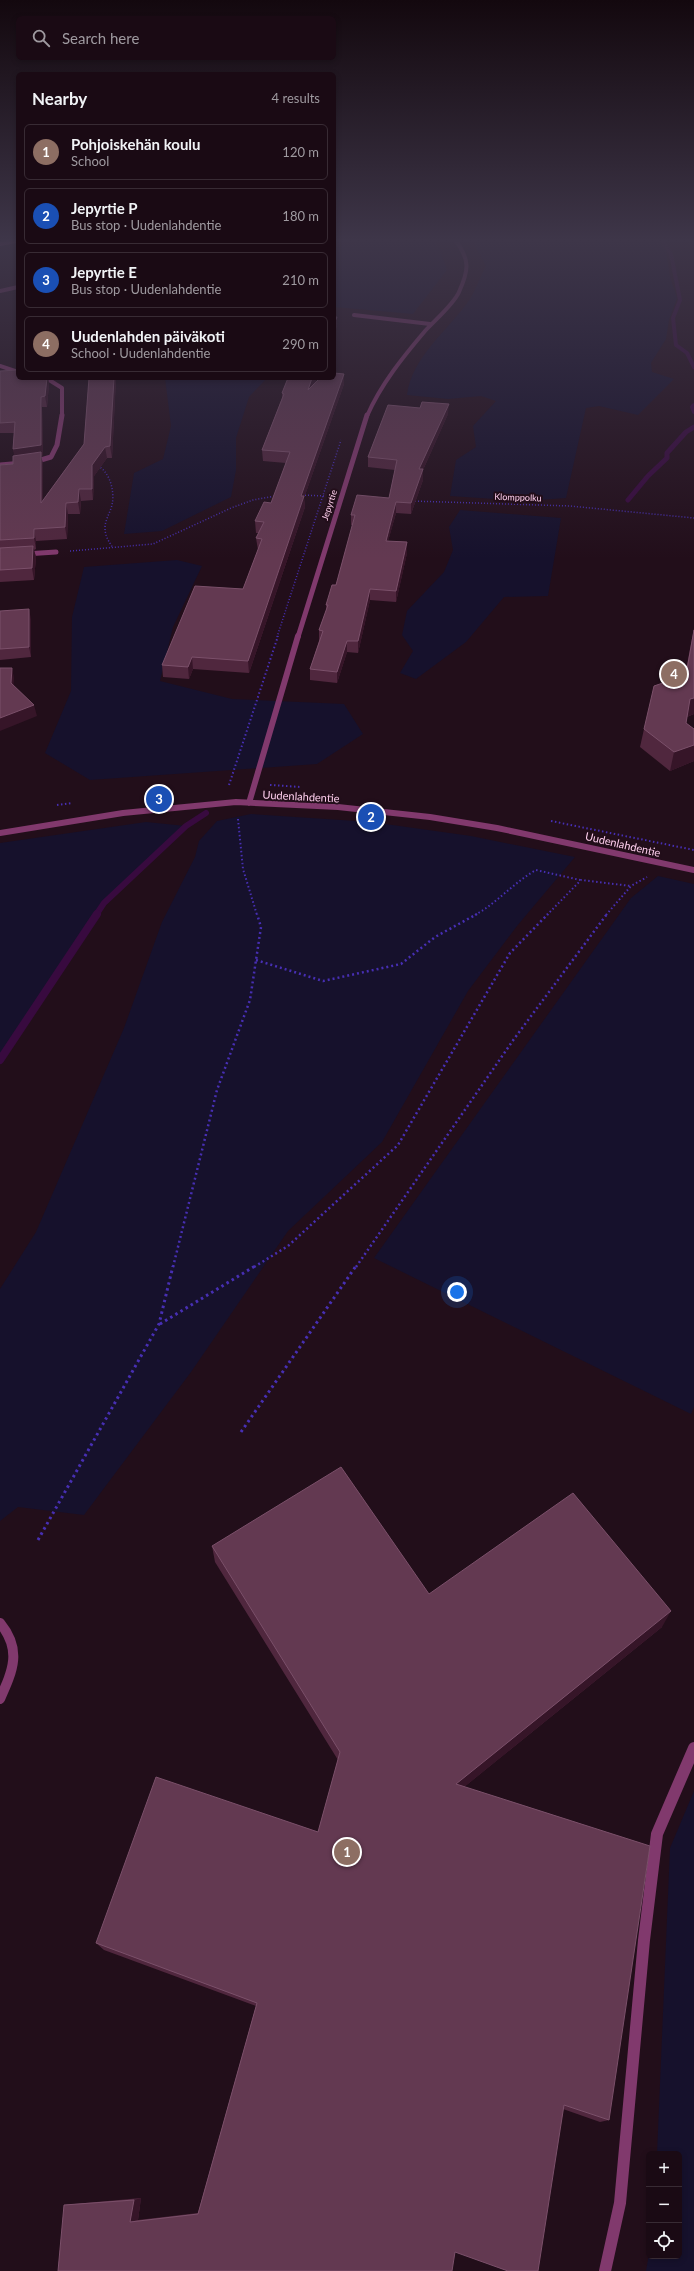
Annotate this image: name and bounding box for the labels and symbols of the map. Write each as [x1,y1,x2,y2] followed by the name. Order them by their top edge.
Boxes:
[319,488,339,522] street label: Jepyrtie
[494,491,542,503] street label: Klomppolku
[661,659,687,689] pin: 4
[146,784,172,814] pin: 3
[262,787,340,805] street label: Uudenlahdentie
[358,802,384,832] pin: 2
[584,829,662,859] street label: Uudenlahdentie
[447,1282,467,1302] your location
[334,1837,360,1867] pin: 1

